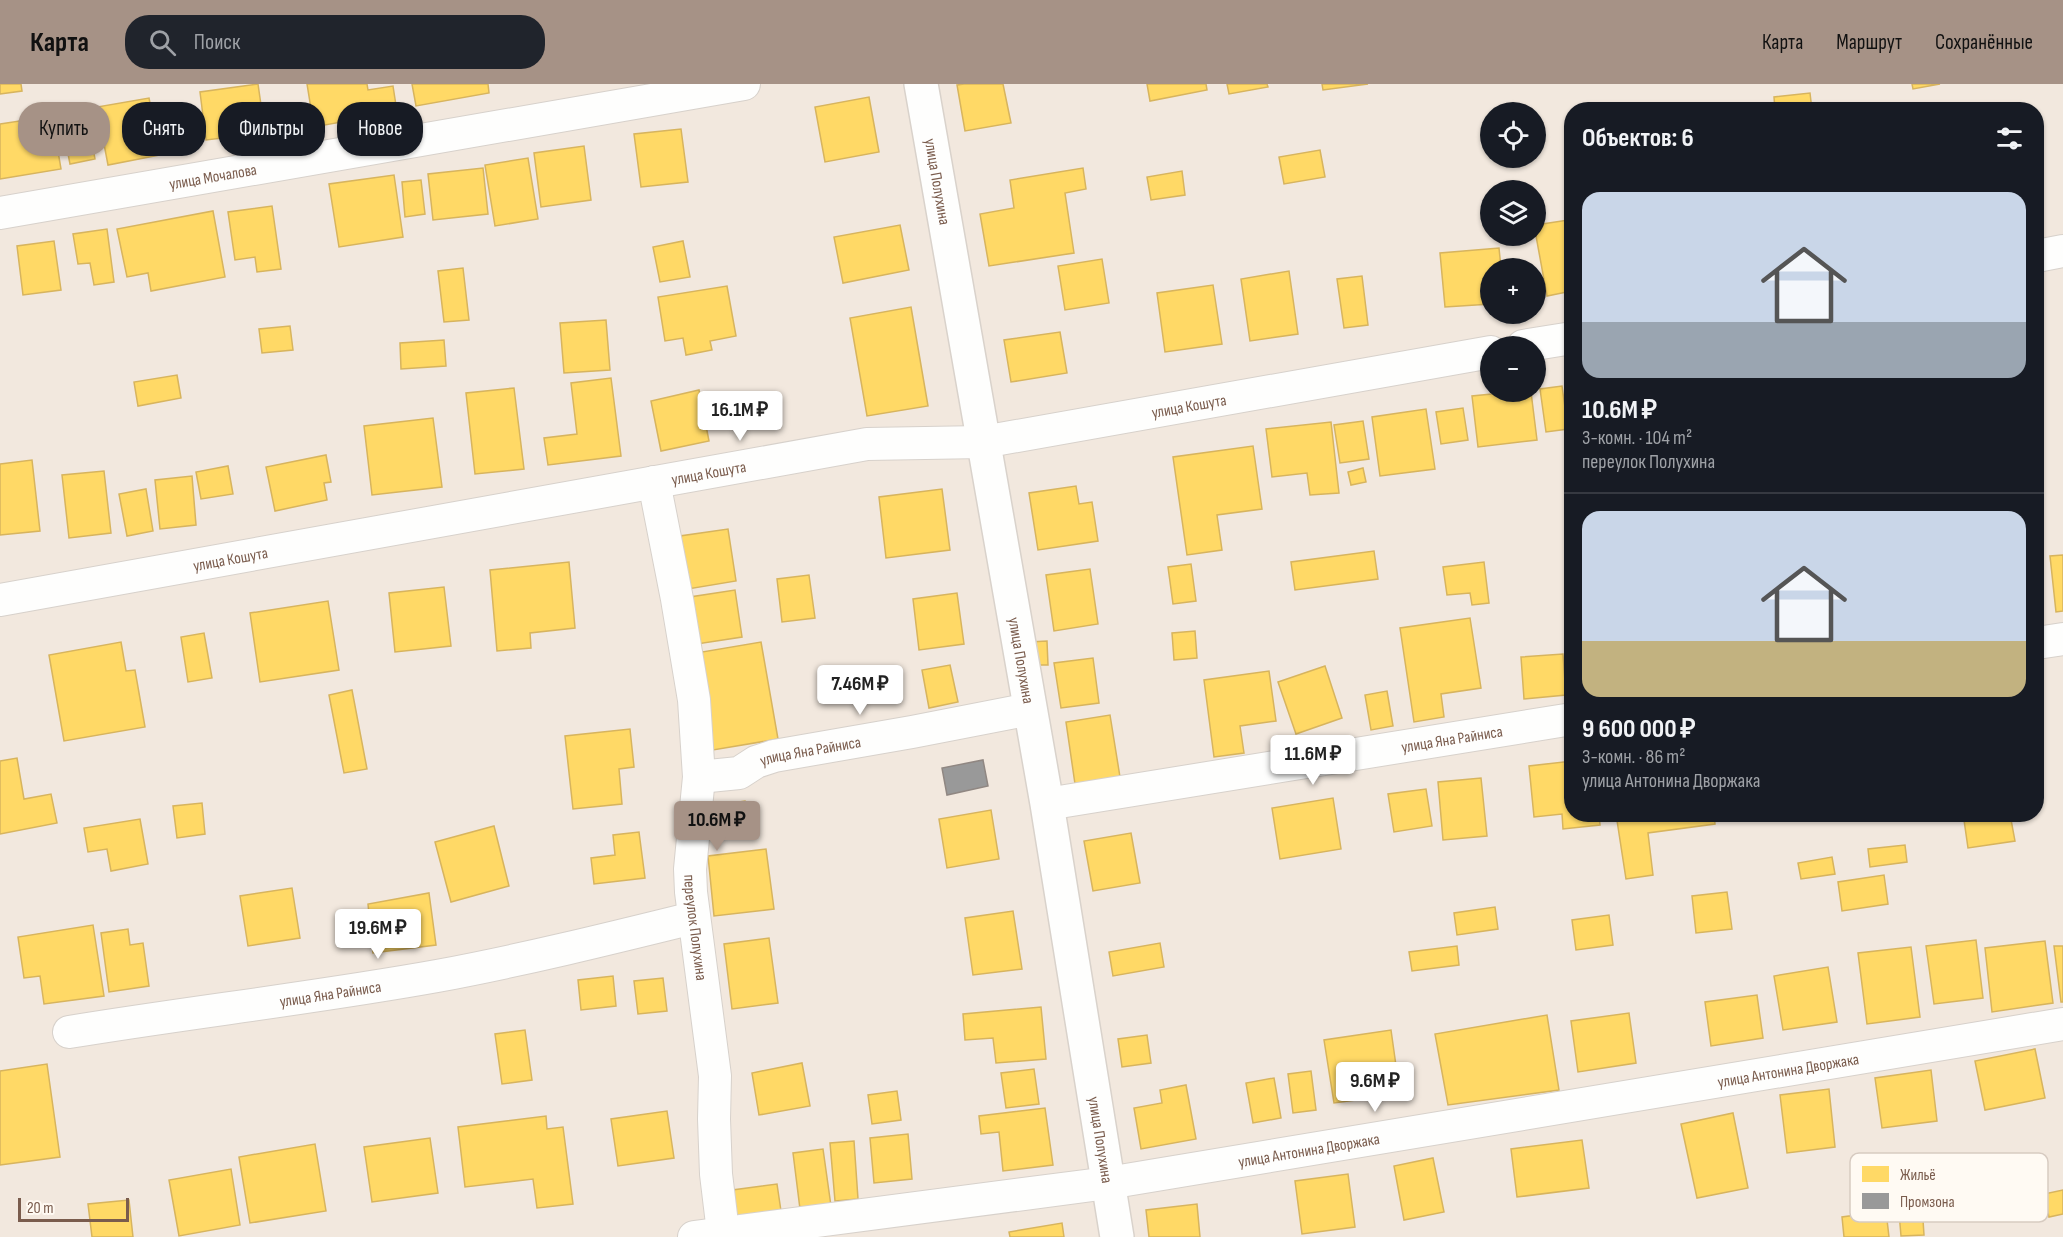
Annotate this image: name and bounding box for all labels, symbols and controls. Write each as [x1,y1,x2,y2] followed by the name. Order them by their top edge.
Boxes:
[125,15,545,69] search box
[30,26,89,59] text: Карта
[146,26,179,59] icon: search
[194,29,240,56] text: Поиск
[1762,30,1803,55] text: Карта
[1836,30,1902,55] text: Маршрут
[1935,30,2033,55] text: Сохранённые
[18,102,110,156] chip: Купить
[122,102,206,156] chip: Снять
[218,102,325,156] chip: Фильтры
[337,102,423,156] chip: Новое
[1480,102,1546,402] map controls
[1480,102,1546,168] button: locate
[1993,122,2026,155] icon: filters
[1582,123,1694,154] text: Объектов: 6
[920,137,953,226] street label: улица Полухина
[168,161,258,194] street label: улица Мочалова
[1480,180,1546,246] button: layers
[1750,231,1858,339] icon: home
[1480,258,1546,324] button: +
[1480,336,1546,402] button: −
[685,391,795,442] pin: 16.1M ₽
[1150,391,1228,423] street label: улица Кошута
[1582,395,1657,426] text: 10.6M ₽
[712,398,768,422] text: 16.1M ₽
[1582,426,1692,450] text: 3-комн. · 104 m²
[1582,450,1715,474] text: переулок Полухина
[670,458,748,490] street label: улица Кошута
[192,544,269,576] street label: улица Кошута
[1750,550,1858,658] icon: home
[1003,616,1037,705] street label: улица Полухина
[805,665,915,716] pin: 7.46M ₽
[831,672,889,696] text: 7.46M ₽
[1582,714,1696,745] text: 9 600 000 ₽
[1400,722,1504,758] street label: улица Яна Райниса
[758,733,862,771] street label: улица Яна Райниса
[1258,735,1368,786] pin: 11.6M ₽
[1284,742,1342,766] text: 11.6M ₽
[1582,745,1685,769] text: 3-комн. · 86 m²
[1582,769,1760,793] text: улица Антонина Дворжака
[662,801,772,852] pin: 10.6M ₽
[688,808,746,832] text: 10.6M ₽
[679,874,710,982] street label: переулок Полухина
[323,909,433,960] pin: 19.6M ₽
[349,916,407,940] text: 19.6M ₽
[278,978,383,1012] street label: улица Яна Райниса
[1716,1050,1860,1092] street label: улица Антонина Дворжака
[1326,1062,1424,1113] pin: 9.6M ₽
[1350,1069,1400,1093] text: 9.6M ₽
[1083,1095,1116,1185] street label: улица Полухина
[1237,1130,1381,1172] street label: улица Антонина Дворжака
[1850,1153,2048,1222] legend
[1900,1166,1936,1185] text: Жильё
[1900,1193,1955,1212] text: Промзона
[18,1195,129,1222] scale bar
[27,1199,54,1218] text: 20 m

